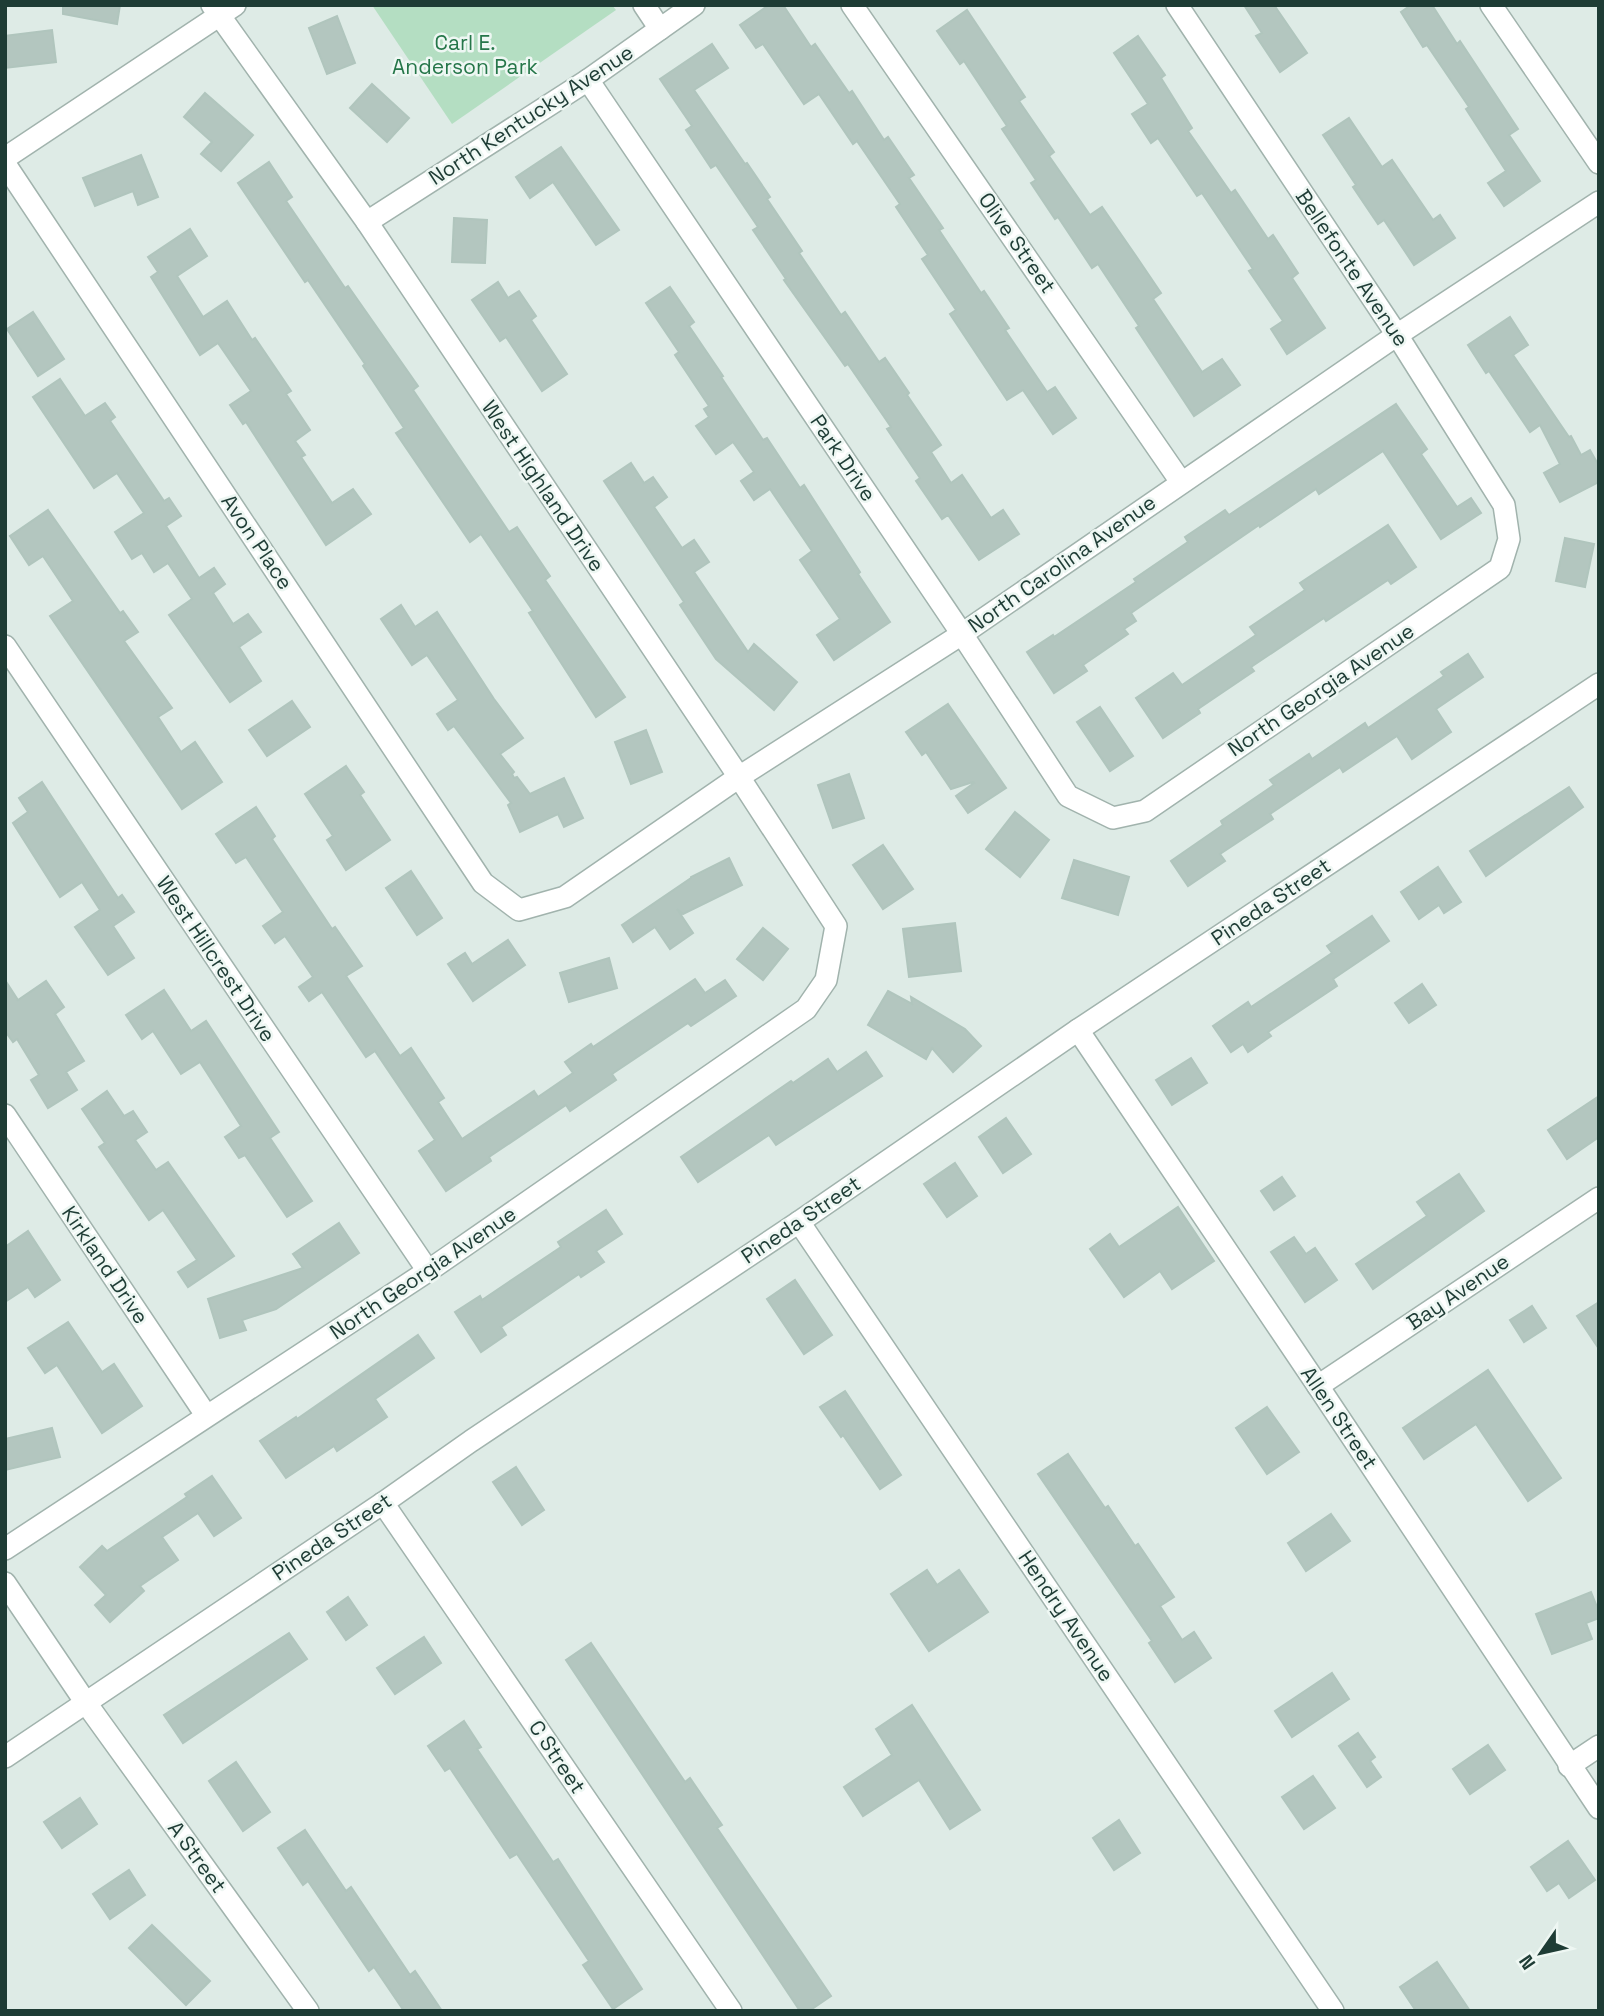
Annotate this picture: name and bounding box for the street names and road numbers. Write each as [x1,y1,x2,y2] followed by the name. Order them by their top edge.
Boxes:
[423,38,638,191] street label: North Kentucky Avenue
[1290,184,1415,352] street label: Bellefonte Avenue
[973,187,1062,298] street label: Olive Street
[476,395,611,577] street label: West Highland Drive
[804,409,882,506] street label: Park Drive
[962,488,1161,639] street label: North Carolina Avenue
[216,489,299,595] street label: Avon Place
[1222,617,1419,762] street label: North Georgia Avenue
[1206,852,1336,951] street label: Pineda Street
[151,871,282,1047] street label: West Hillcrest Drive
[736,1170,866,1269] street label: Pineda Street
[324,1200,521,1345] street label: North Georgia Avenue
[56,1201,155,1329] street label: Kirkland Drive
[1401,1247,1514,1336] street label: Bay Avenue
[1295,1361,1384,1474] street label: Allen Street
[267,1487,397,1586] street label: Pineda Street
[1013,1545,1120,1687] street label: Hendry Avenue
[523,1715,592,1799] street label: C Street
[162,1815,233,1898] street label: A Street

